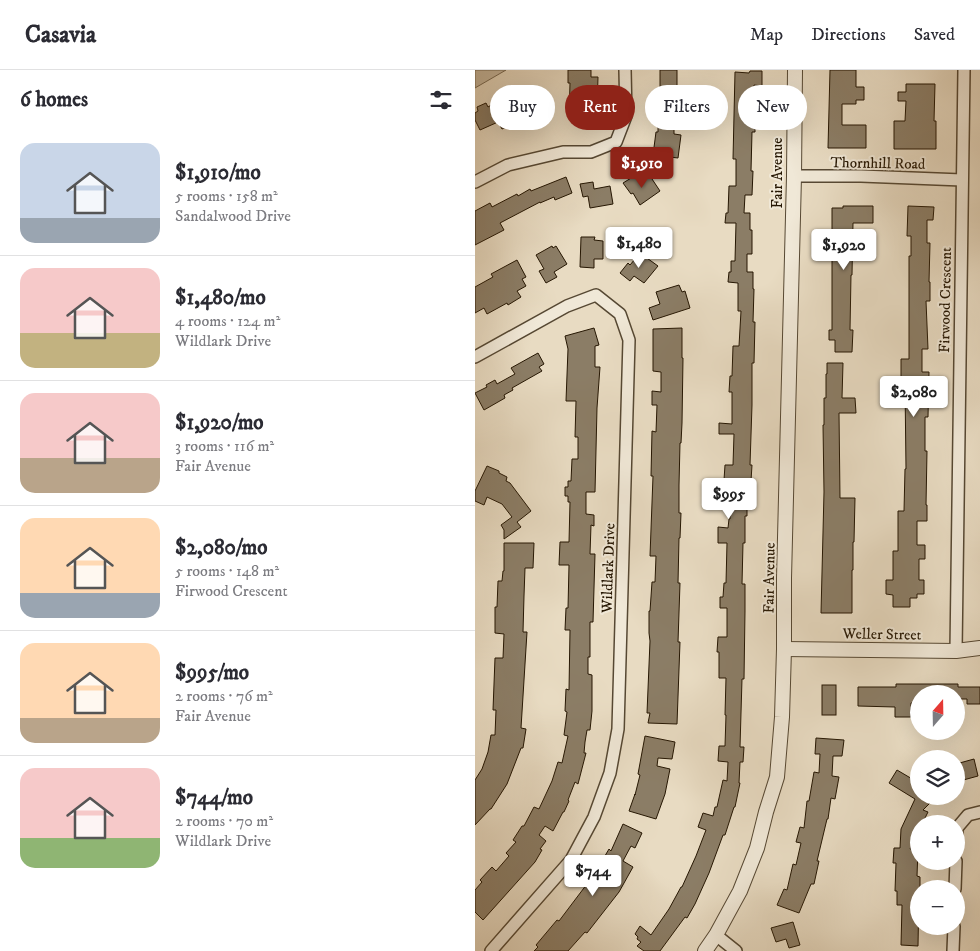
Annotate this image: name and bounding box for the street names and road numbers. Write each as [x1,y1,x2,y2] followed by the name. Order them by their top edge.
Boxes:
[768,137,787,209] street label: Fair Avenue
[830,153,926,174] street label: Thornhill Road
[935,247,956,353] street label: Firwood Crescent
[597,523,620,614] street label: Wildlark Drive
[759,542,780,614] street label: Fair Avenue
[841,624,922,645] street label: Weller Street

